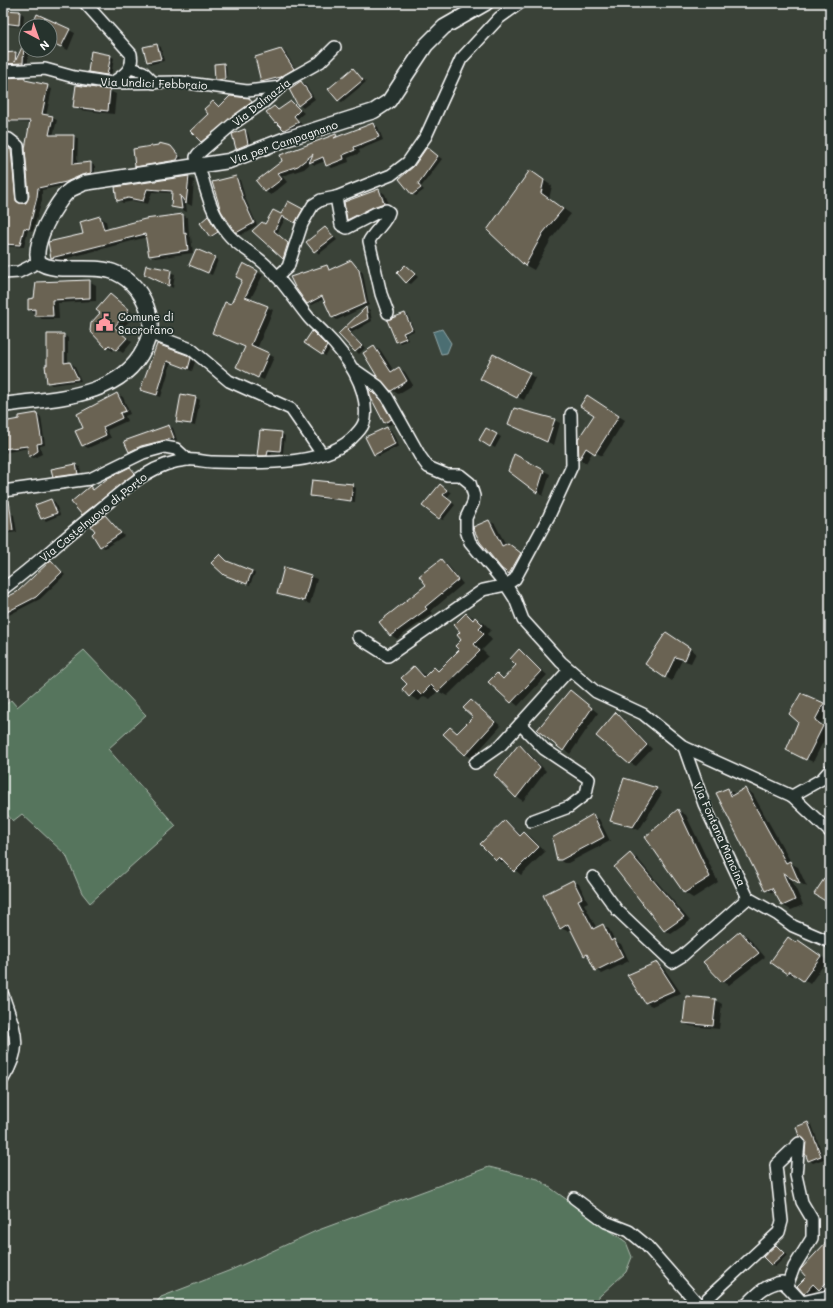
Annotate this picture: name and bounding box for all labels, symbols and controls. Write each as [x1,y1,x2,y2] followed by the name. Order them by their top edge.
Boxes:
[18,18,58,58] north arrow
[37,38,53,54] text: N
[100,74,208,92] street label: Via Undici Febbraio
[229,74,293,129] street label: Via Dalmazia
[228,116,340,167] street label: Via per Campagnano
[118,309,174,337] place label: Comune di Sacrofano
[95,312,115,332] public building icon: Comune di Sacrofano
[36,469,150,565] street label: Via Castelnuovo di Porto
[690,780,750,888] street label: Via Fontana Mancina

